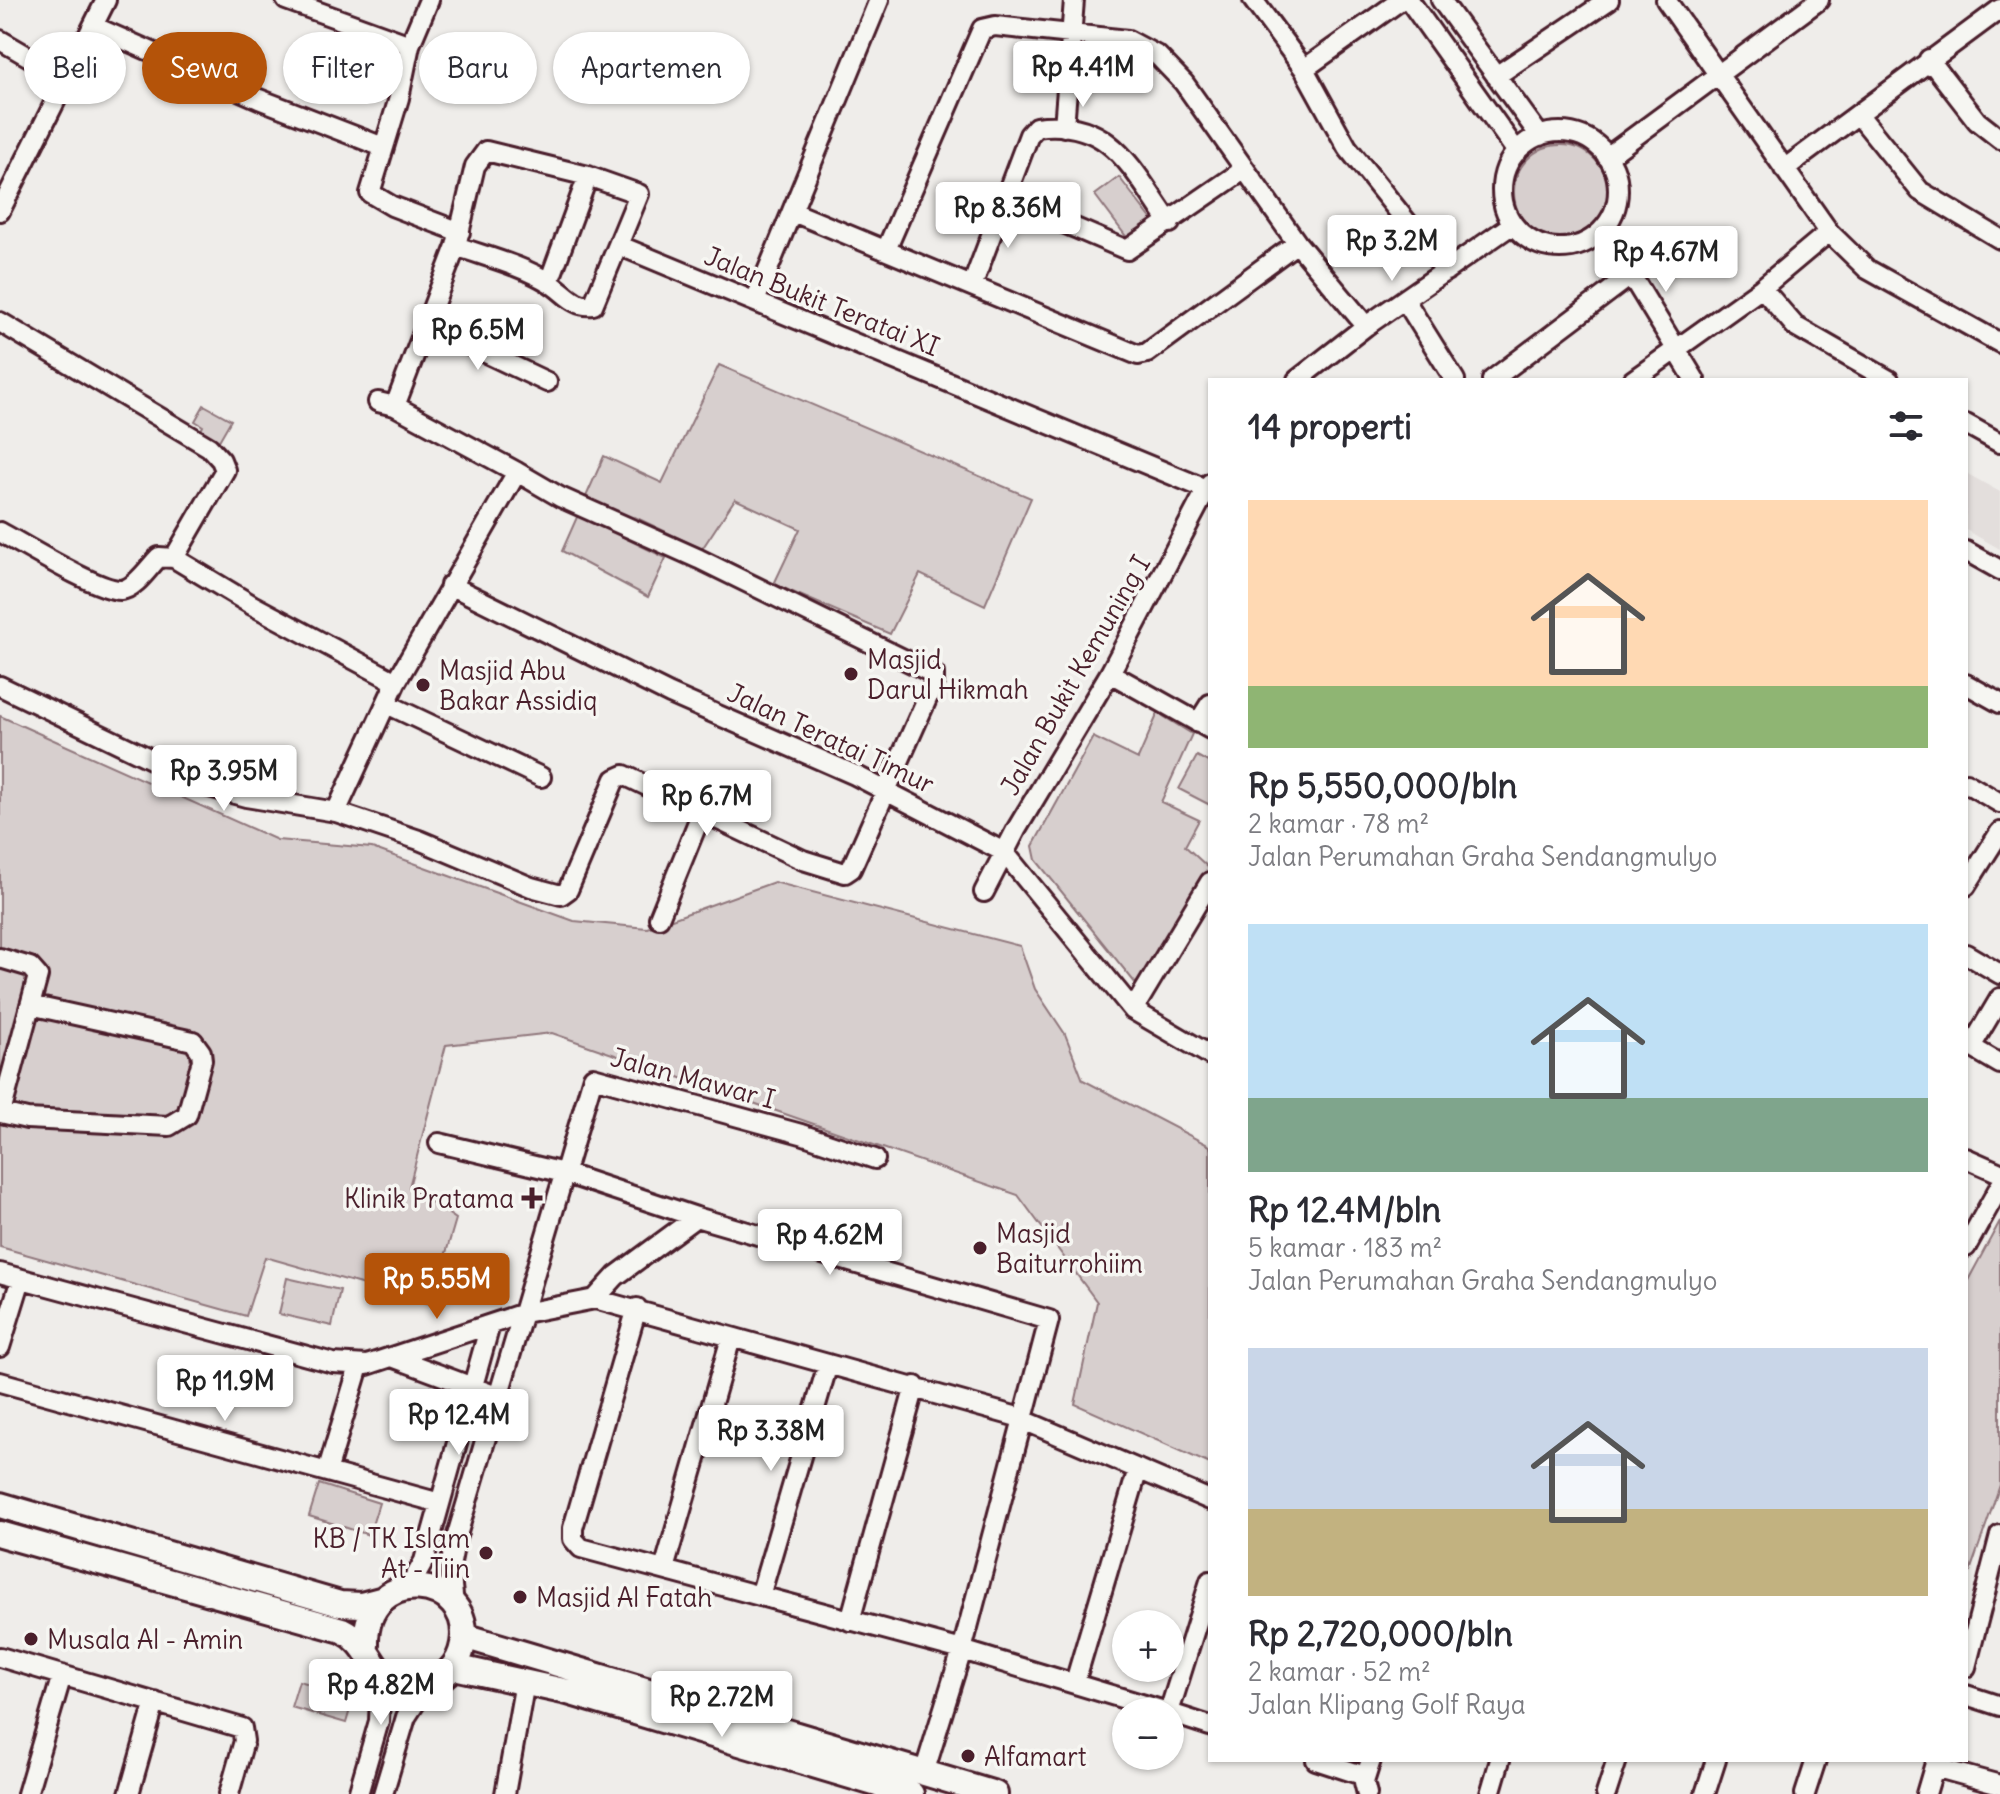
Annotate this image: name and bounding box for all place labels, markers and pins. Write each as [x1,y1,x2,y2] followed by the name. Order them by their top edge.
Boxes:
[1000,41,1166,109] pin: Rp 4.41M
[925,182,1091,250] pin: Rp 8.36M
[1318,215,1466,283] pin: Rp 3.2M
[1583,226,1749,294] pin: Rp 4.67M
[404,304,552,372] pin: Rp 6.5M
[867,643,1029,706] place label: Masjid Darul Hikmah
[439,654,597,717] place label: Masjid Abu Bakar Assidiq
[842,665,860,683] marker: Masjid Darul Hikmah
[414,676,432,694] marker: Masjid Abu Bakar Assidiq
[141,745,307,813] pin: Rp 3.95M
[633,770,781,838] pin: Rp 6.7M
[344,1182,514,1215] place label: Klinik Pratama
[521,1187,543,1209] marker: Klinik Pratama
[747,1209,913,1277] pin: Rp 4.62M
[996,1217,1143,1280] place label: Masjid Baiturrohiim
[971,1239,989,1257] marker: Masjid Baiturrohiim
[354,1253,520,1321] pin: Rp 5.55M
[142,1355,308,1423] pin: Rp 11.9M
[376,1389,542,1457] pin: Rp 12.4M
[688,1405,854,1473] pin: Rp 3.38M
[313,1522,470,1585] place label: KB / TK Islam At - Tiin
[477,1544,495,1562] marker: KB / TK Islam At - Tiin
[536,1581,712,1614] place label: Masjid Al Fatah
[511,1588,529,1606] marker: Masjid Al Fatah
[47,1623,243,1656] place label: Musala Al - Amin
[22,1630,40,1648] marker: Musala Al - Amin
[298,1659,464,1727] pin: Rp 4.82M
[639,1671,805,1739] pin: Rp 2.72M
[984,1740,1087,1773] place label: Alfamart
[959,1747,977,1765] marker: Alfamart

